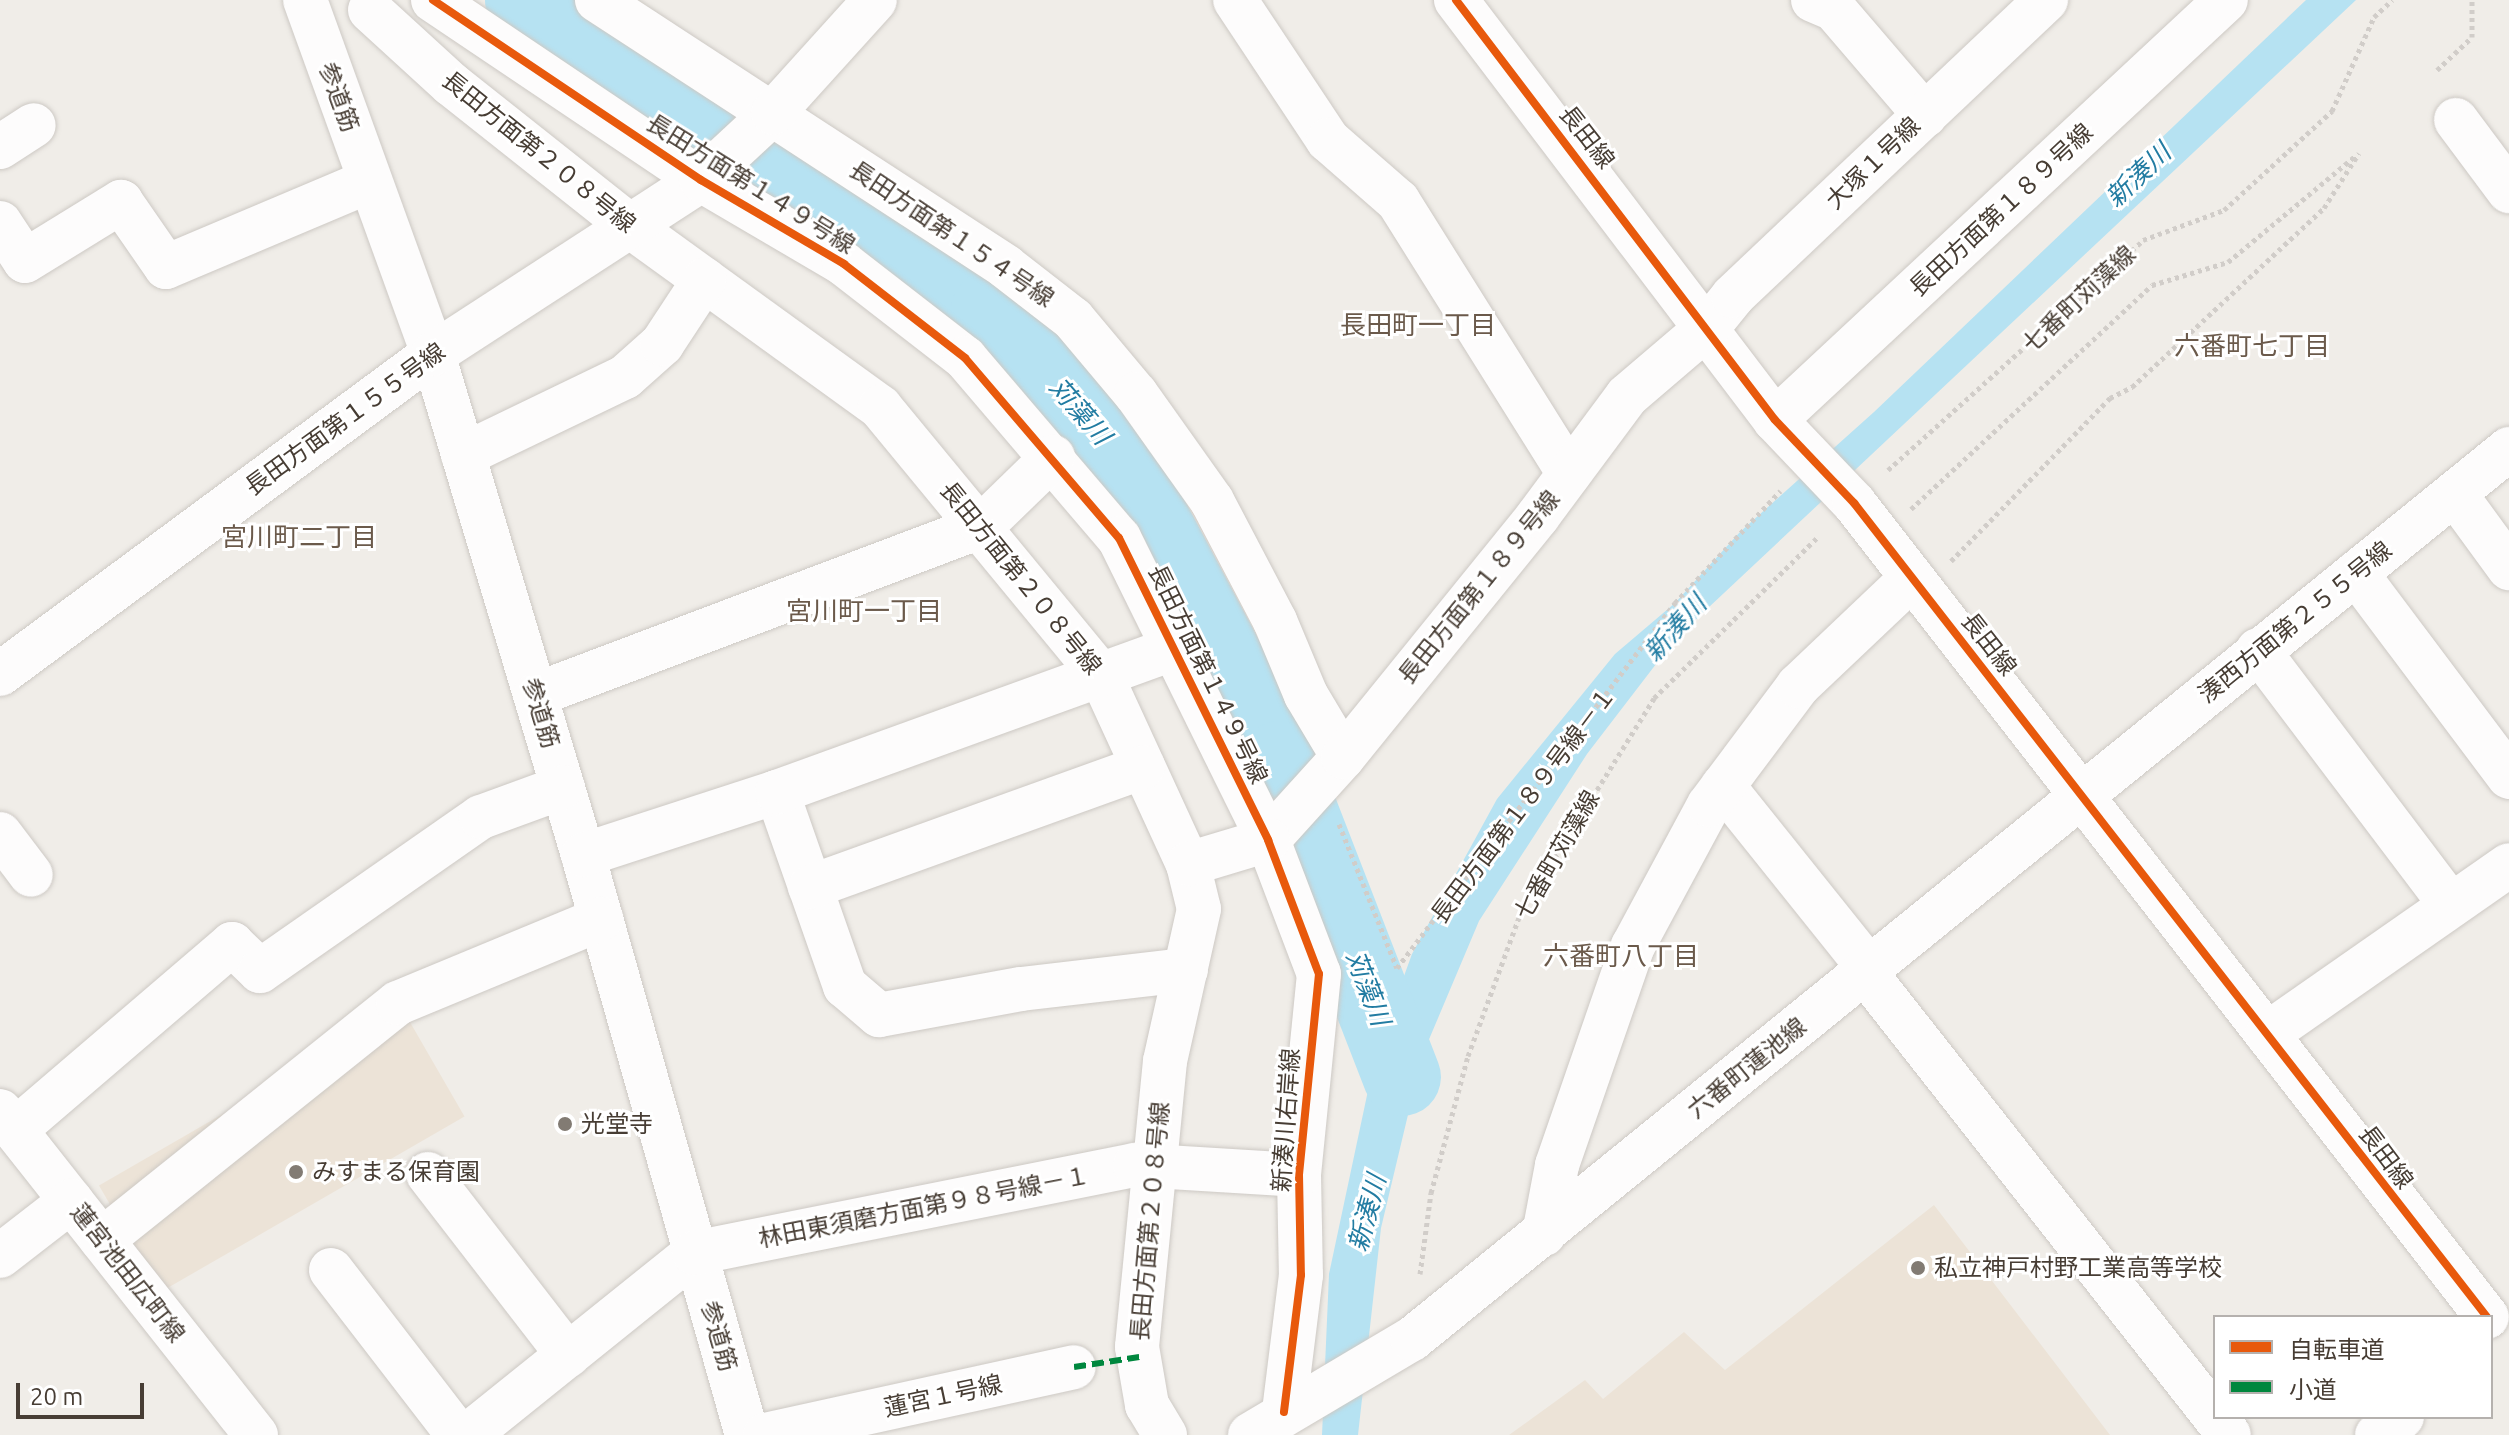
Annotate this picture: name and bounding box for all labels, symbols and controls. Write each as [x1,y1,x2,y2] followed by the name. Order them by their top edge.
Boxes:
[313,58,365,136] street label: 参道筋
[437,65,641,239] street label: 長田方面第２０８号線
[1553,100,1621,174] street label: 長田線
[642,108,860,260] street label: 長田方面第１４９号線
[1820,111,1926,215] street label: 大塚１号線
[1903,118,2099,302] street label: 長田方面第１８９号線
[2099,137,2177,213] water label: 新湊川
[844,155,1060,313] street label: 長田方面第１５４号線
[2017,239,2141,359] street label: 七番町苅藻線
[1340,309,1496,341] district label: 長田町一丁目
[2174,330,2330,362] district label: 六番町七丁目
[239,337,451,501] street label: 長田方面第１５５号線
[1043,371,1117,451] water label: 苅藻川
[934,476,1108,680] street label: 長田方面第２０８号線
[1392,485,1566,689] street label: 長田方面第１８９号線
[221,521,377,553] district label: 宮川町二丁目
[2193,535,2397,709] street label: 湊西方面第２５５号線
[1142,560,1274,788] street label: 長田方面第１４９号線
[1637,589,1713,667] water label: 新湊川
[786,595,942,627] district label: 宮川町一丁目
[1955,607,2023,681] street label: 長田線
[517,674,565,752] street label: 参道筋
[1425,681,1621,929] street label: 長田方面第１８９号線－１
[1509,785,1605,925] street label: 七番町苅藻線
[1543,940,1699,972] district label: 六番町八丁目
[1339,946,1397,1030] water label: 苅藻川
[1682,1011,1812,1125] street label: 六番町蓮池線
[1267,1047,1305,1193] street label: 新湊川右岸線
[1125,1100,1175,1342] street label: 長田方面第２０８号線
[581,1110,653,1138] place label: 光堂寺
[556,1115,574,1133] marker: 光堂寺
[2353,1120,2419,1194] street label: 長田線
[312,1158,480,1186] place label: みすまる保育園
[756,1161,1092,1253] street label: 林田東須磨方面第９８号線－１
[287,1163,305,1181] marker: みすまる保育園
[1342,1171,1392,1255] water label: 新湊川
[65,1198,191,1348] street label: 蓮宮池田広町線
[1934,1254,2222,1282] place label: 私立神戸村野工業高等学校
[1909,1259,1927,1277] marker: 私立神戸村野工業高等学校
[695,1297,743,1375] street label: 参道筋
[2213,1315,2493,1419] legend
[2289,1336,2385,1363] text: 自転車道
[20,1367,148,1417] scale bar
[881,1369,1005,1423] street label: 蓮宮１号線
[2289,1376,2337,1403] text: 小道
[30,1383,83,1410] text: 20 m

